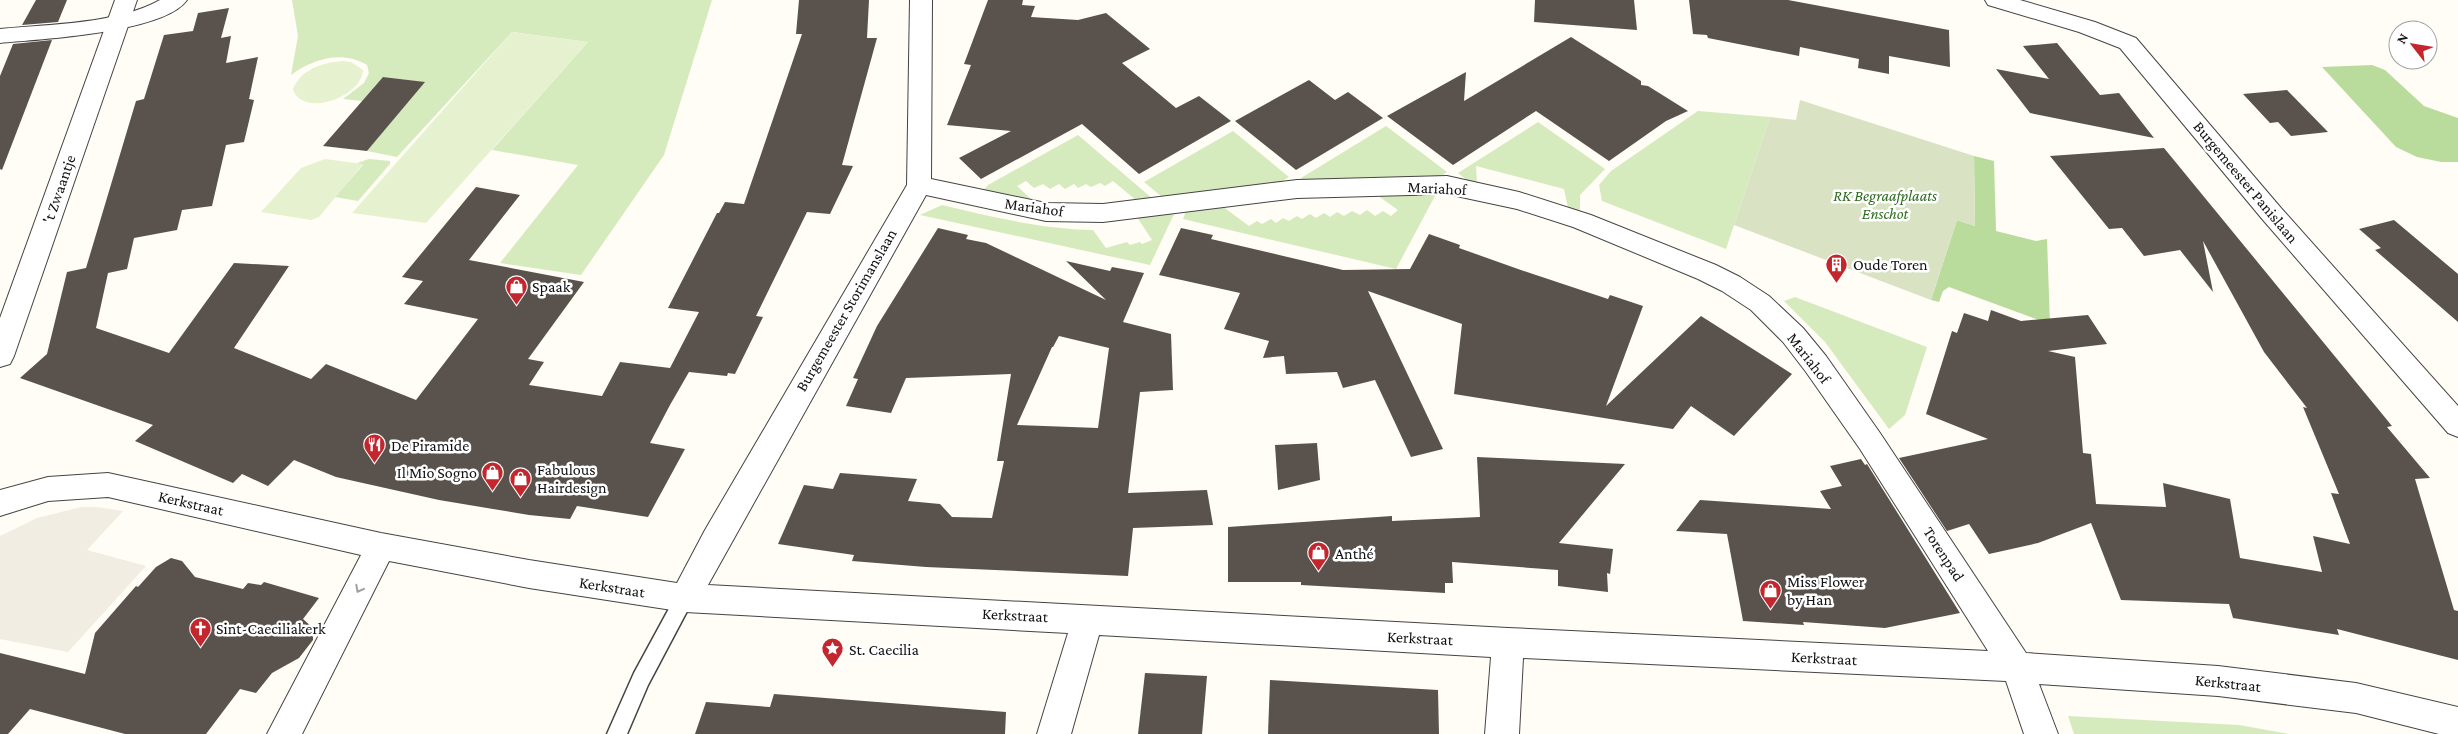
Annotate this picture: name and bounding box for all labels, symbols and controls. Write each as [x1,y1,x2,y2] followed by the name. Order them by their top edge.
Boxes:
[2388,20,2438,70] north arrow
[2393,30,2411,47] text: N
[2189,118,2302,247] street label: Burgemeester Panislaan
[39,153,80,226] street label: 't Zwaantje
[1407,178,1468,198] street label: Mariahof
[1833,187,1937,222] park label: RK Begraafplaats Enschot
[1003,194,1066,220] street label: Mariahof
[792,225,901,395] street label: Burgemeester Storimanslaan
[1825,252,1849,283] building icon: Oude Toren
[1853,256,1928,273] place label: Oude Toren
[504,274,528,305] shop icon: Spaak
[532,278,571,296] place label: Spaak
[1784,329,1835,388] street label: Mariahof
[363,433,387,464] restaurant icon: De Piramide
[391,437,469,454] place label: De Piramide
[481,460,505,491] shop icon: Il Mio Sogno
[537,461,607,497] place label: Fabulous Hairdesign
[397,464,477,482] place label: Il Mio Sogno
[509,466,533,497] shop icon: Fabulous Hairdesign
[157,487,226,519] street label: Kerkstraat
[1919,524,1968,585] street label: Torenpad
[1307,541,1331,572] shop icon: Anthé
[1335,545,1374,562] place label: Anthé
[578,573,647,601] street label: Kerkstraat
[1787,573,1865,609] place label: Miss Flower by Han
[1759,578,1783,609] shop icon: Miss Flower by Han
[355,584,365,593] one-way arrow
[981,605,1049,625] street label: Kerkstraat
[188,616,212,647] church icon: Sint-Caeciliakerk
[216,620,326,637] place label: Sint-Caeciliakerk
[1386,628,1454,648] street label: Kerkstraat
[821,637,845,668] place icon: St. Caecilia
[849,641,919,658] place label: St. Caecilia
[1790,648,1858,668] street label: Kerkstraat
[2194,671,2263,695] street label: Kerkstraat

